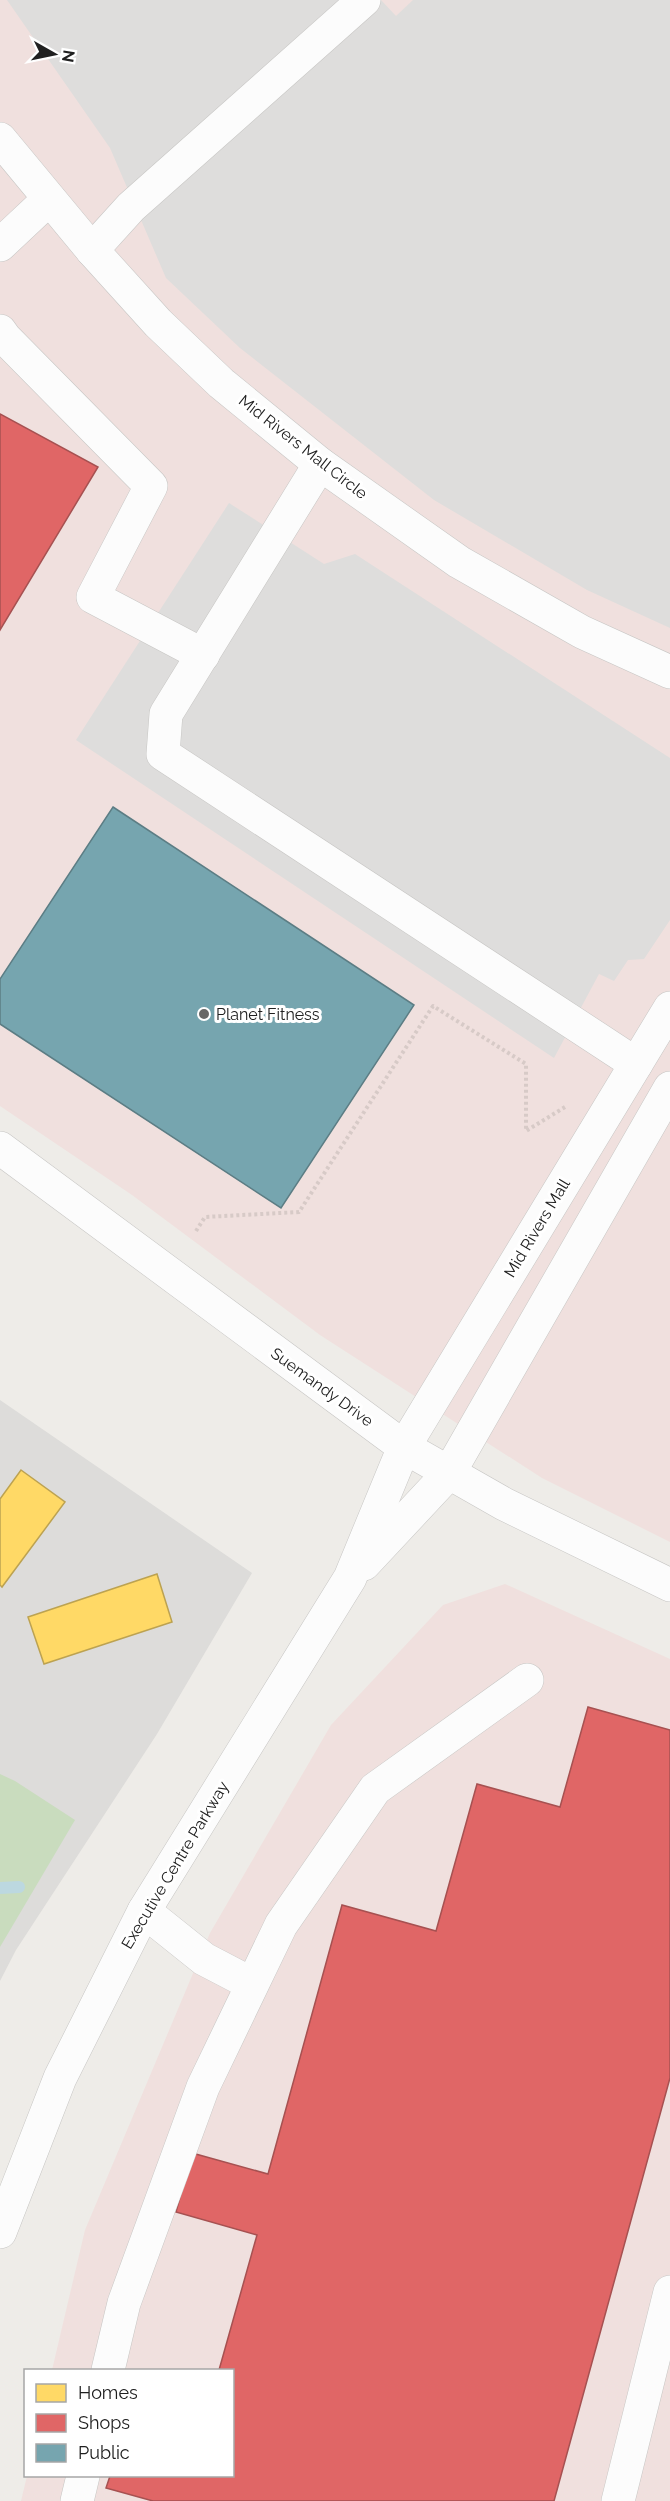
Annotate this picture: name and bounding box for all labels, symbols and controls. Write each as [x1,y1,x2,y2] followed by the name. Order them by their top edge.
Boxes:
[24,24,84,84] north arrow
[58,49,79,64] text: N
[235,391,371,503] street label: Mid Rivers Mall Circle
[216,1005,320,1024] place label: Planet Fitness
[197,1007,211,1021] marker: Planet Fitness
[500,1175,574,1281] street label: Mid Rivers Mall
[267,1344,377,1430] street label: Suemandy Drive
[117,1778,233,1952] street label: Executive Centre Parkway
[24,2369,234,2477] legend
[78,2382,138,2403] text: Homes
[78,2412,130,2433] text: Shops
[78,2442,130,2463] text: Public

